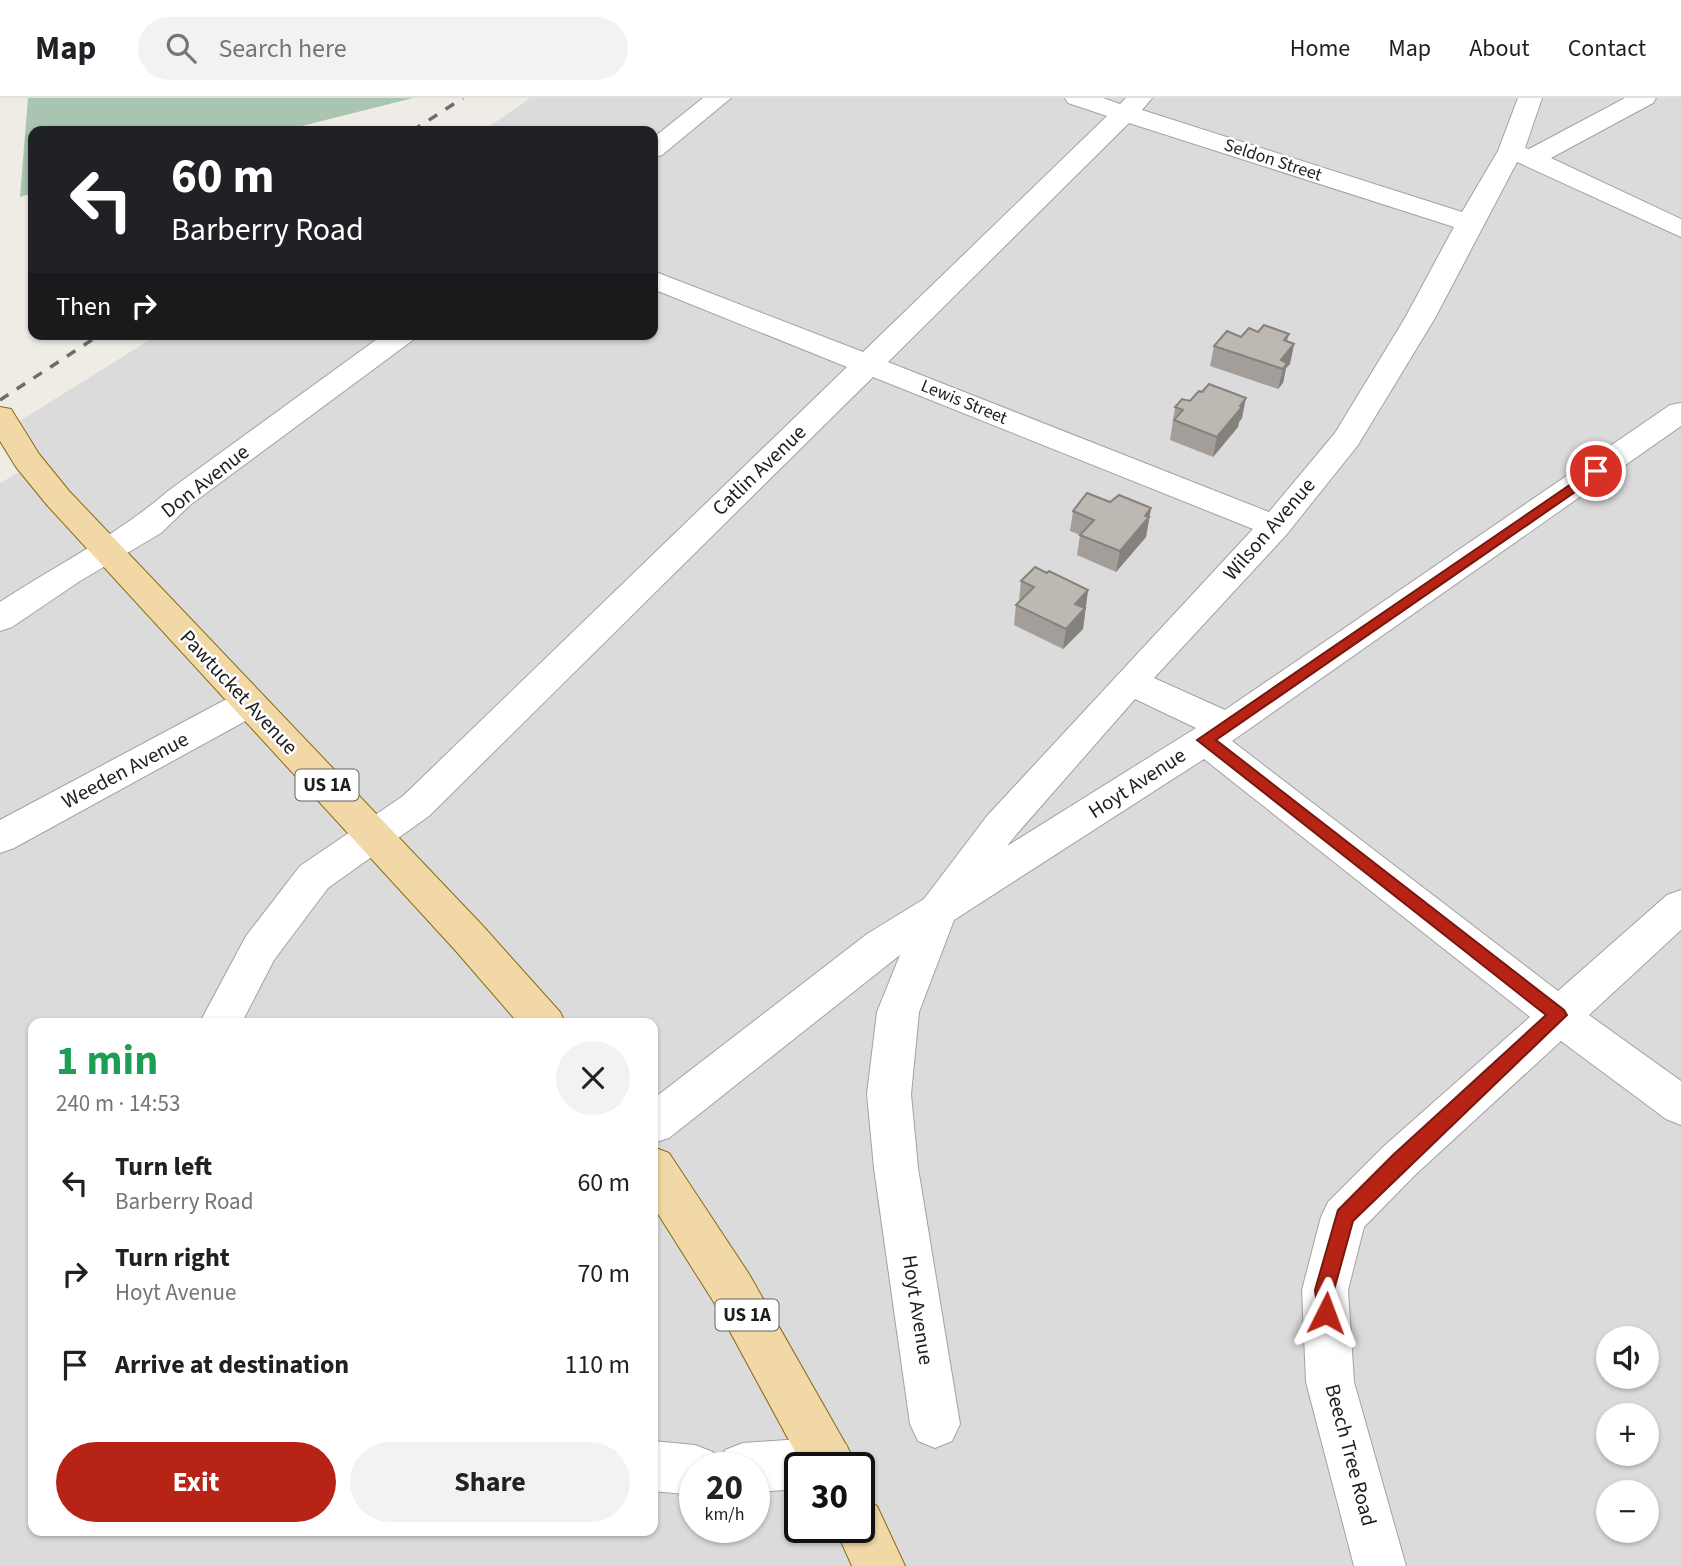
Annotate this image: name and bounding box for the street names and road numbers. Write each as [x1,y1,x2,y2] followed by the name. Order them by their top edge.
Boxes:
[1221,132,1325,188] street label: Seldon Street
[917,373,1011,431] street label: Lewis Street
[705,417,813,523] street label: Catlin Avenue
[155,437,255,525] street label: Don Avenue
[1216,471,1322,587] street label: Wilson Avenue
[173,623,305,761] street label: Pawtucket Avenue
[56,724,194,816] street label: Weeden Avenue
[1082,740,1192,826] street label: Hoyt Avenue
[296,770,358,800] road number: US 1A
[895,1253,941,1367] street label: Hoyt Avenue
[716,1300,778,1330] road number: US 1A
[1318,1381,1384,1529] street label: Beech Tree Road

